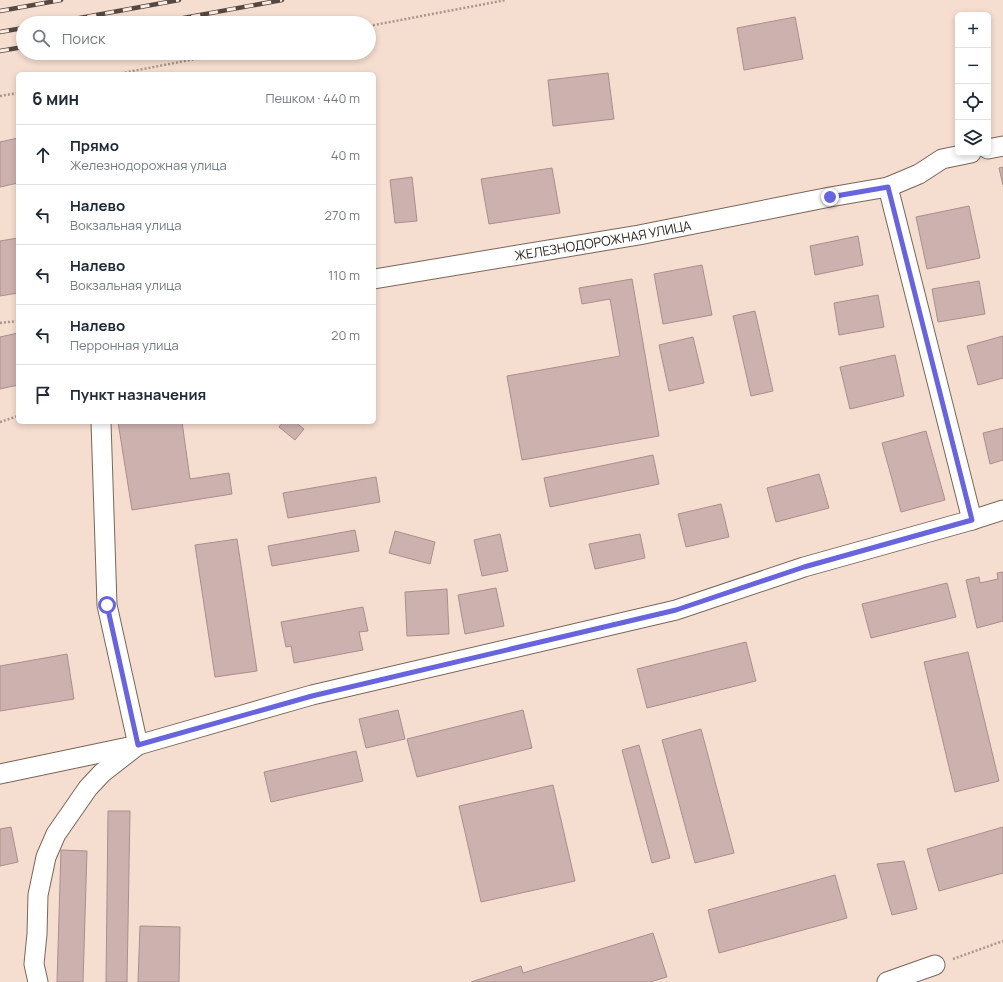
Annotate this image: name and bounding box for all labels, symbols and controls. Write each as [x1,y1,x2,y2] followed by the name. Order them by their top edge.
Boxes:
[955,12,991,156] map controls
[955,12,991,48] button: +
[16,16,376,60] search box
[30,27,52,49] icon: search
[62,28,106,49] text: Поиск
[955,48,991,84] button: −
[955,84,991,120] button: locate
[32,87,79,110] text: 6 мин
[265,89,360,107] text: Пешком · 440 m
[955,120,991,156] button: layers
[70,135,119,156] text: Прямо
[32,144,54,166] icon: ahead
[331,146,360,164] text: 40 m
[70,156,227,174] text: Железнодорожная улица
[821,188,839,206] route end
[70,195,125,216] text: Налево
[32,204,54,226] icon: left
[325,206,360,224] text: 270 m
[70,216,182,234] text: Вокзальная улица
[513,216,693,265] street label: ЖЕЛЕЗНОДОРОЖНАЯ УЛИЦА
[70,255,125,276] text: Налево
[32,264,54,286] icon: left
[328,266,360,284] text: 110 m
[70,276,182,294] text: Вокзальная улица
[70,315,125,336] text: Налево
[32,324,54,346] icon: left
[331,326,360,344] text: 20 m
[70,336,179,354] text: Перронная улица
[32,384,54,406] icon: arrive
[70,384,206,405] text: Пункт назначения
[98,596,116,614] route start

